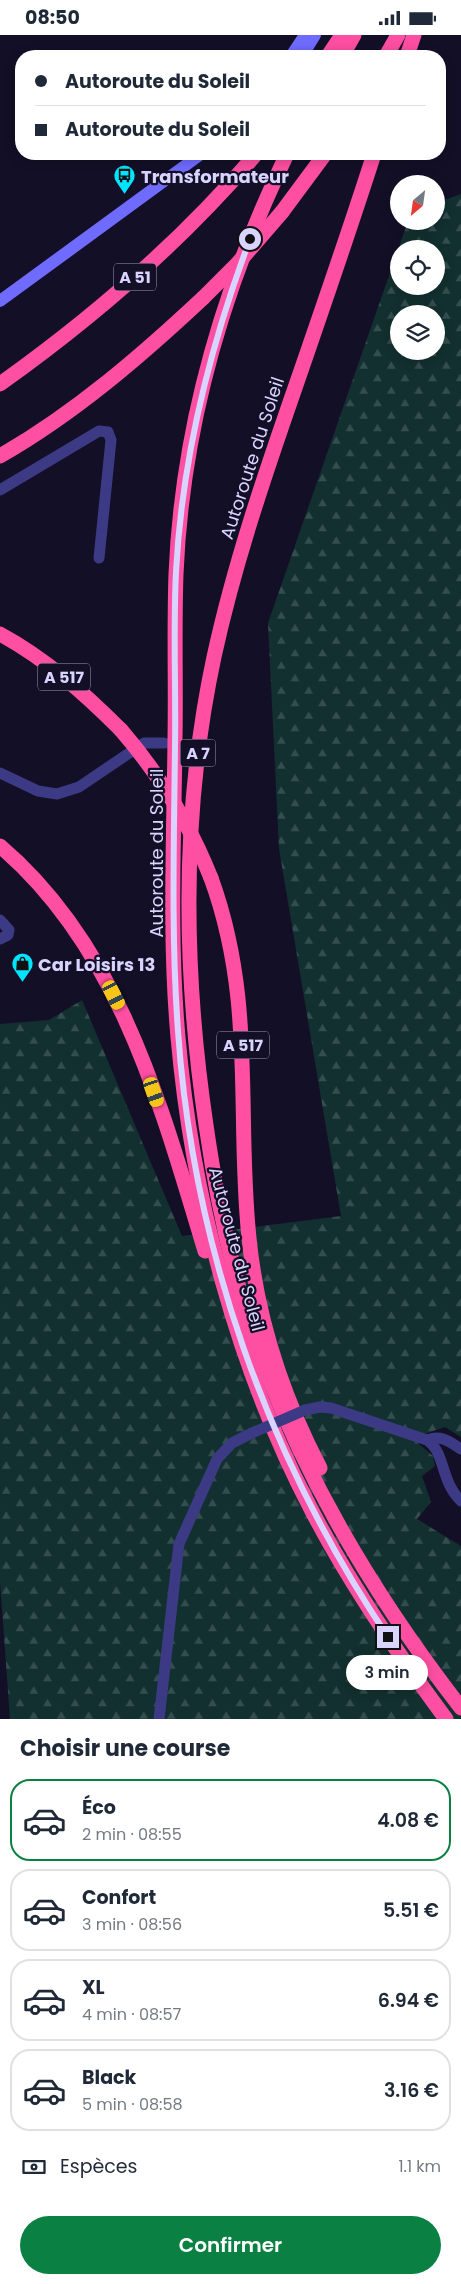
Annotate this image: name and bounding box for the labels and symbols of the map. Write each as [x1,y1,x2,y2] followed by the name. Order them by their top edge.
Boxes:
[113,164,137,195] bus stop icon: Transformateur
[141,164,289,189] place label: Transformateur
[390,175,445,230] north arrow
[239,228,261,250] route start
[114,263,156,291] road number: A 51
[214,374,290,542] street label: Autoroute du Soleil
[38,663,90,691] road number: A 517
[180,739,216,766] road number: A 7
[144,768,169,938] street label: Autoroute du Soleil
[10,952,34,983] shop icon: Car Loisirs 13
[38,952,155,977] place label: Car Loisirs 13
[100,978,127,1012] car
[217,1031,269,1059] road number: A 517
[142,1075,165,1109] car
[203,1164,271,1334] street label: Autoroute du Soleil
[377,1626,399,1648] route end
[347,1655,429,1689] callout: 3 min

